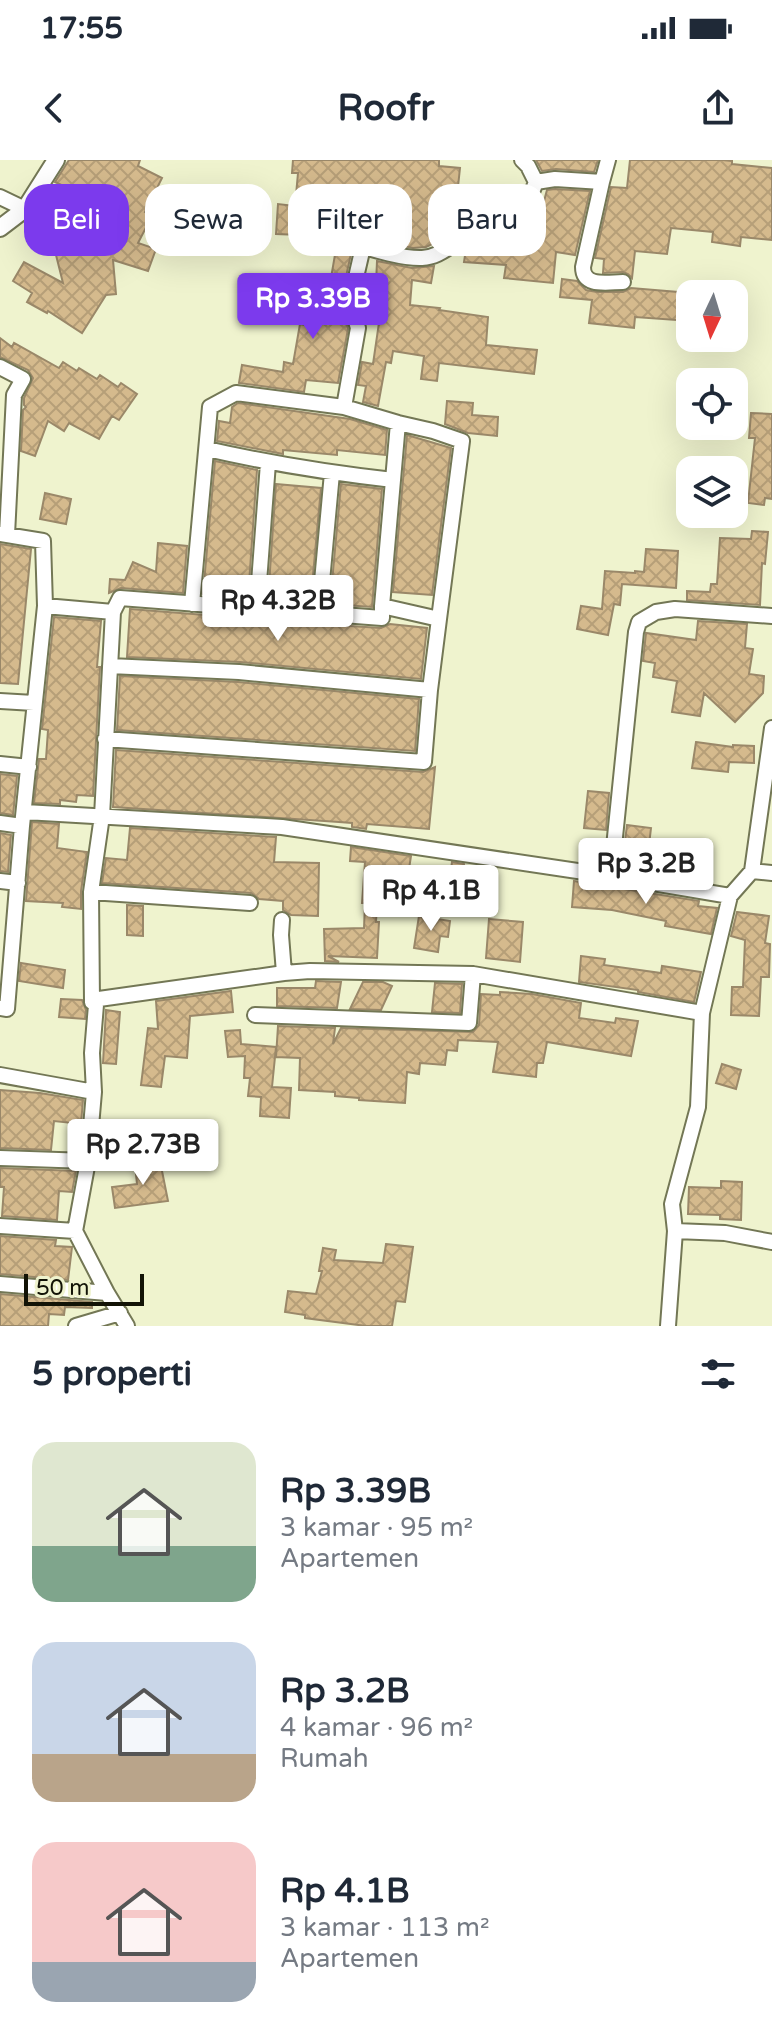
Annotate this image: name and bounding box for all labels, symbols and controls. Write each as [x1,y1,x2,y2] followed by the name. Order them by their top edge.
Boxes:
[40,10,123,47] text: 17:55
[32,86,76,130] icon: back
[696,86,740,130] icon: share
[338,87,434,130] text: Roofr
[24,184,129,256] chip: Beli
[145,184,272,256] chip: Sewa
[288,184,412,256] chip: Filter
[428,184,546,256] chip: Baru
[230,273,396,341] pin: Rp 3.39B
[676,280,748,352] north arrow
[676,280,748,528] map controls
[255,283,371,314] text: Rp 3.39B
[676,368,748,440] button: locate
[676,456,748,528] button: layers
[195,575,361,643] pin: Rp 4.32B
[220,585,336,616] text: Rp 4.32B
[572,838,720,906] pin: Rp 3.2B
[596,848,696,879] text: Rp 3.2B
[357,865,505,933] pin: Rp 4.1B
[381,875,481,906] text: Rp 4.1B
[60,1119,226,1187] pin: Rp 2.73B
[85,1129,201,1160] text: Rp 2.73B
[24,1270,144,1306] scale bar
[36,1275,90,1301] text: 50 m
[696,1352,740,1396] icon: filters
[32,1354,192,1395] text: 5 properti
[280,1471,431,1512] text: Rp 3.39B
[96,1474,192,1570] icon: home
[280,1512,473,1543] text: 3 kamar · 95 m²
[280,1543,419,1574] text: Apartemen
[280,1671,410,1712] text: Rp 3.2B
[96,1674,192,1770] icon: home
[280,1712,473,1743] text: 4 kamar · 96 m²
[280,1743,369,1774] text: Rumah
[280,1871,410,1912] text: Rp 4.1B
[96,1874,192,1970] icon: home
[280,1912,490,1943] text: 3 kamar · 113 m²
[280,1943,419,1974] text: Apartemen

